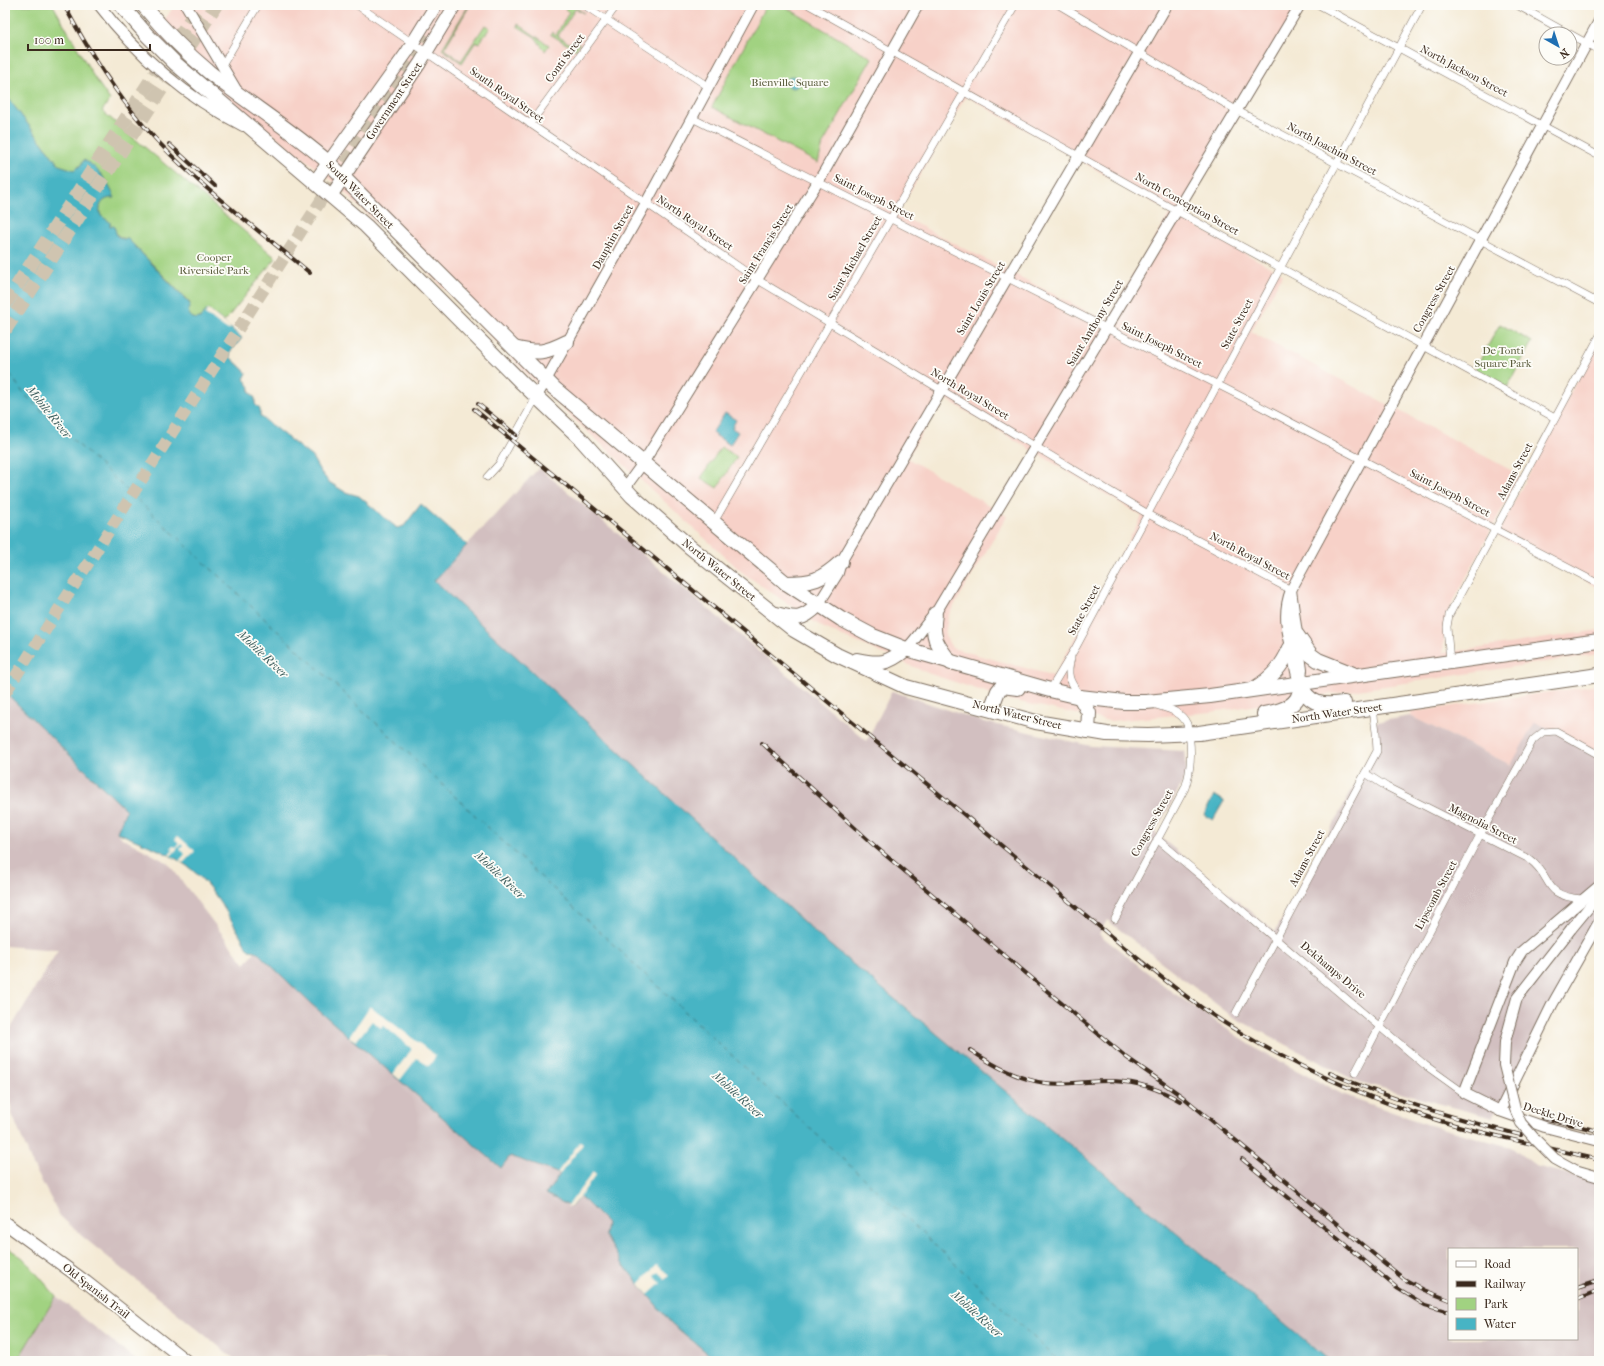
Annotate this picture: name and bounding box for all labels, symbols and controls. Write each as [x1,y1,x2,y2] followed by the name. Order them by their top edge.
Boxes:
[28,26,150,52] scale bar
[1538,26,1578,66] north arrow
[542,31,588,85] street label: Conti Street
[34,33,64,47] text: 100 m
[1418,42,1510,100] street label: North Jackson Street
[1556,46,1571,61] text: N
[363,60,425,142] street label: Government Street
[467,64,547,126] street label: South Royal Street
[751,76,829,89] park label: Bienville Square
[1285,120,1379,178] street label: North Joachim Street
[323,158,397,232] street label: South Water Street
[1133,170,1241,238] street label: North Conception Street
[831,171,917,223] street label: Saint Joseph Street
[654,193,736,253] street label: North Royal Street
[736,201,796,287] street label: Saint Francis Street
[590,202,636,272] street label: Dauphin Street
[825,213,885,303] street label: Saint Michael Street
[179,251,249,277] park label: Cooper Riverside Park
[954,259,1008,337] street label: Saint Louis Street
[1410,263,1458,335] street label: Congress Street
[1064,277,1126,369] street label: Saint Anthony Street
[1218,296,1256,352] street label: State Street
[1119,319,1205,371] street label: Saint Joseph Street
[1475,344,1532,370] park label: De Tonti Square Park
[928,365,1012,423] street label: North Royal Street
[23,382,75,442] water label: Mobile River
[1494,440,1536,503] street label: Adams Street
[1408,466,1492,520] street label: Saint Joseph Street
[1208,529,1292,583] street label: North Royal Street
[679,536,759,604] street label: North Water Street
[1065,582,1103,638] street label: State Street
[234,627,292,682] water label: Mobile River
[971,698,1063,732] street label: North Water Street
[1291,700,1383,726] street label: North Water Street
[1128,787,1176,859] street label: Congress Street
[1446,801,1520,847] street label: Magnolia Street
[1286,827,1328,890] street label: Adams Street
[471,848,529,903] water label: Mobile River
[1412,858,1460,932] street label: Lipscomb Street
[1298,939,1369,1001] street label: Delchamps Drive
[709,1068,767,1123] water label: Mobile River
[1521,1100,1585,1130] street label: Deckle Drive
[1448,1248,1578,1340] legend
[1484,1257,1511,1271] text: Road
[60,1261,132,1321] street label: Old Spanish Trail
[1484,1277,1526,1291] text: Railway
[948,1287,1006,1342] water label: Mobile River
[1484,1297,1509,1311] text: Park
[1483,1317,1517,1331] text: Water

